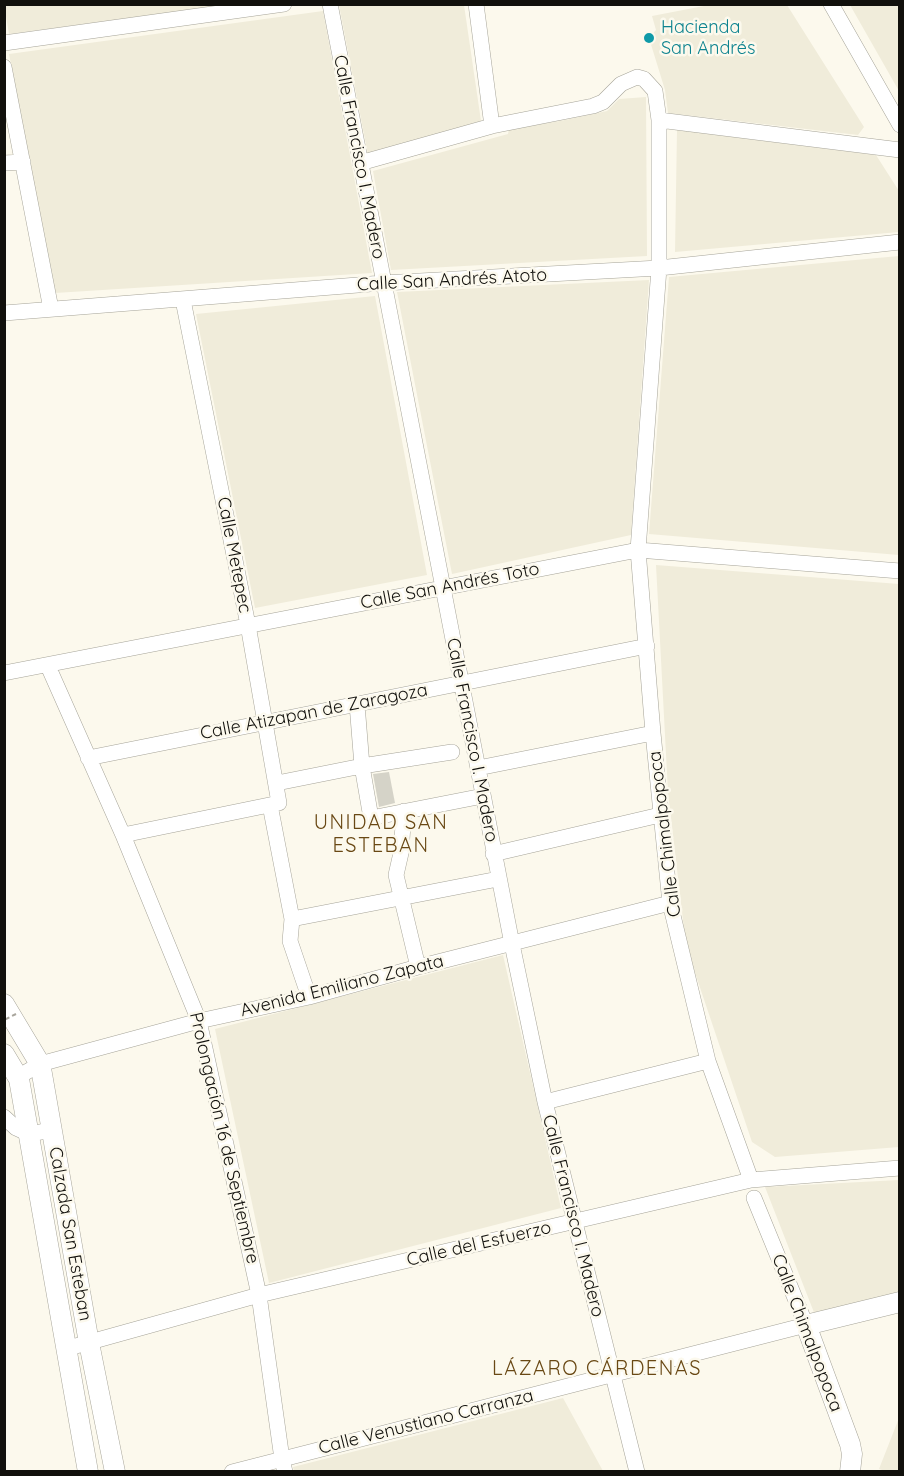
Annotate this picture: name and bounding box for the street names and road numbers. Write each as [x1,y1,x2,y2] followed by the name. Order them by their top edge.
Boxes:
[329,53,389,261] street label: Calle Francisco I. Madero
[356,264,548,296] street label: Calle San Andrés Atoto
[212,495,256,615] street label: Calle Metepec
[359,558,541,614] street label: Calle San Andrés Toto
[442,636,502,844] street label: Calle Francisco I. Madero
[198,679,430,745] street label: Calle Atizapan de Zaragoza
[644,750,686,918] street label: Calle Chimalpopoca
[238,950,446,1022] street label: Avenida Emiliano Zapata
[185,1010,263,1266] street label: Prolongación 16 de Septiembre
[537,1113,609,1319] street label: Calle Francisco I. Madero
[44,1145,96,1323] street label: Calzada San Esteban
[405,1217,553,1271] street label: Calle del Esfuerzo
[767,1251,847,1415] street label: Calle Chimalpopoca
[316,1385,536,1459] street label: Calle Venustiano Carranza

